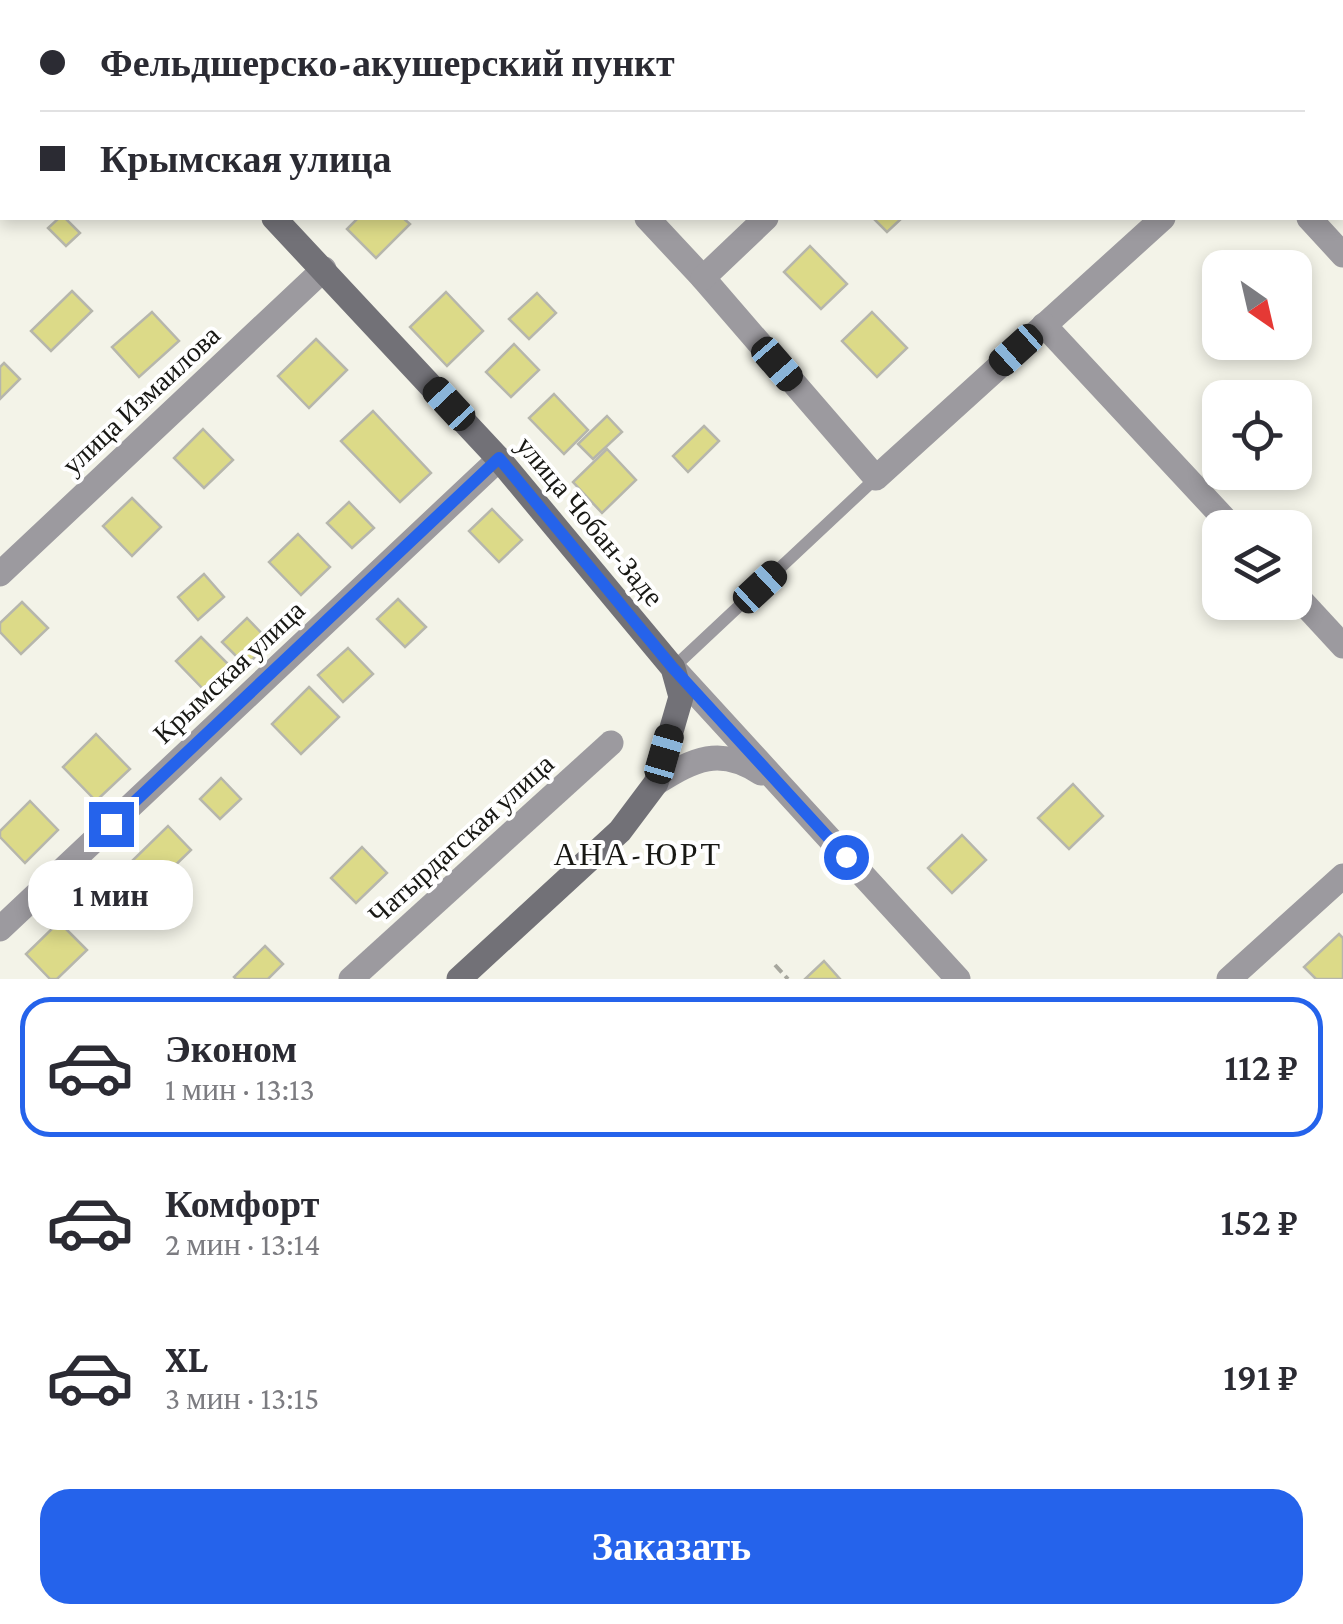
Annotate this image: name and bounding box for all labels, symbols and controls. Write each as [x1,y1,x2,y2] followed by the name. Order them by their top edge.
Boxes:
[100,42,675,84] text: Фельдшерско-акушерский пункт
[100,138,391,180] text: Крымская улица
[1202,250,1312,360] north arrow
[1202,250,1312,620] map controls
[56,319,226,481] street label: улица Измаилова
[984,319,1048,381] car
[746,332,808,396] car
[418,372,480,436] car
[1202,380,1312,490] button: locate
[510,430,670,612] street label: улица Чобан-Заде
[1202,510,1312,620] button: layers
[728,556,792,618] car
[147,594,311,750] street label: Крымская улица
[641,721,687,787] car
[362,747,560,930] street label: Чатырдагская улица
[89,802,134,847] route end
[824,835,869,880] route start
[553,836,723,872] district label: АНА-ЮРТ
[28,859,194,929] callout: 1 мин
[72,877,149,913] text: 1 мин
[45,1022,135,1112] icon: car
[165,1028,297,1070] text: Эконом
[1224,1046,1298,1088] text: 112 ₽
[165,1071,315,1107] text: 1 мин · 13:13
[45,1177,135,1267] icon: car
[165,1183,319,1225] text: Комфорт
[1220,1201,1298,1243] text: 152 ₽
[165,1226,321,1262] text: 2 мин · 13:14
[45,1332,135,1422] icon: car
[165,1338,208,1380] text: XL
[1223,1356,1298,1398] text: 191 ₽
[165,1380,319,1416] text: 3 мин · 13:15
[40,1489,1303,1604] button: Заказать

